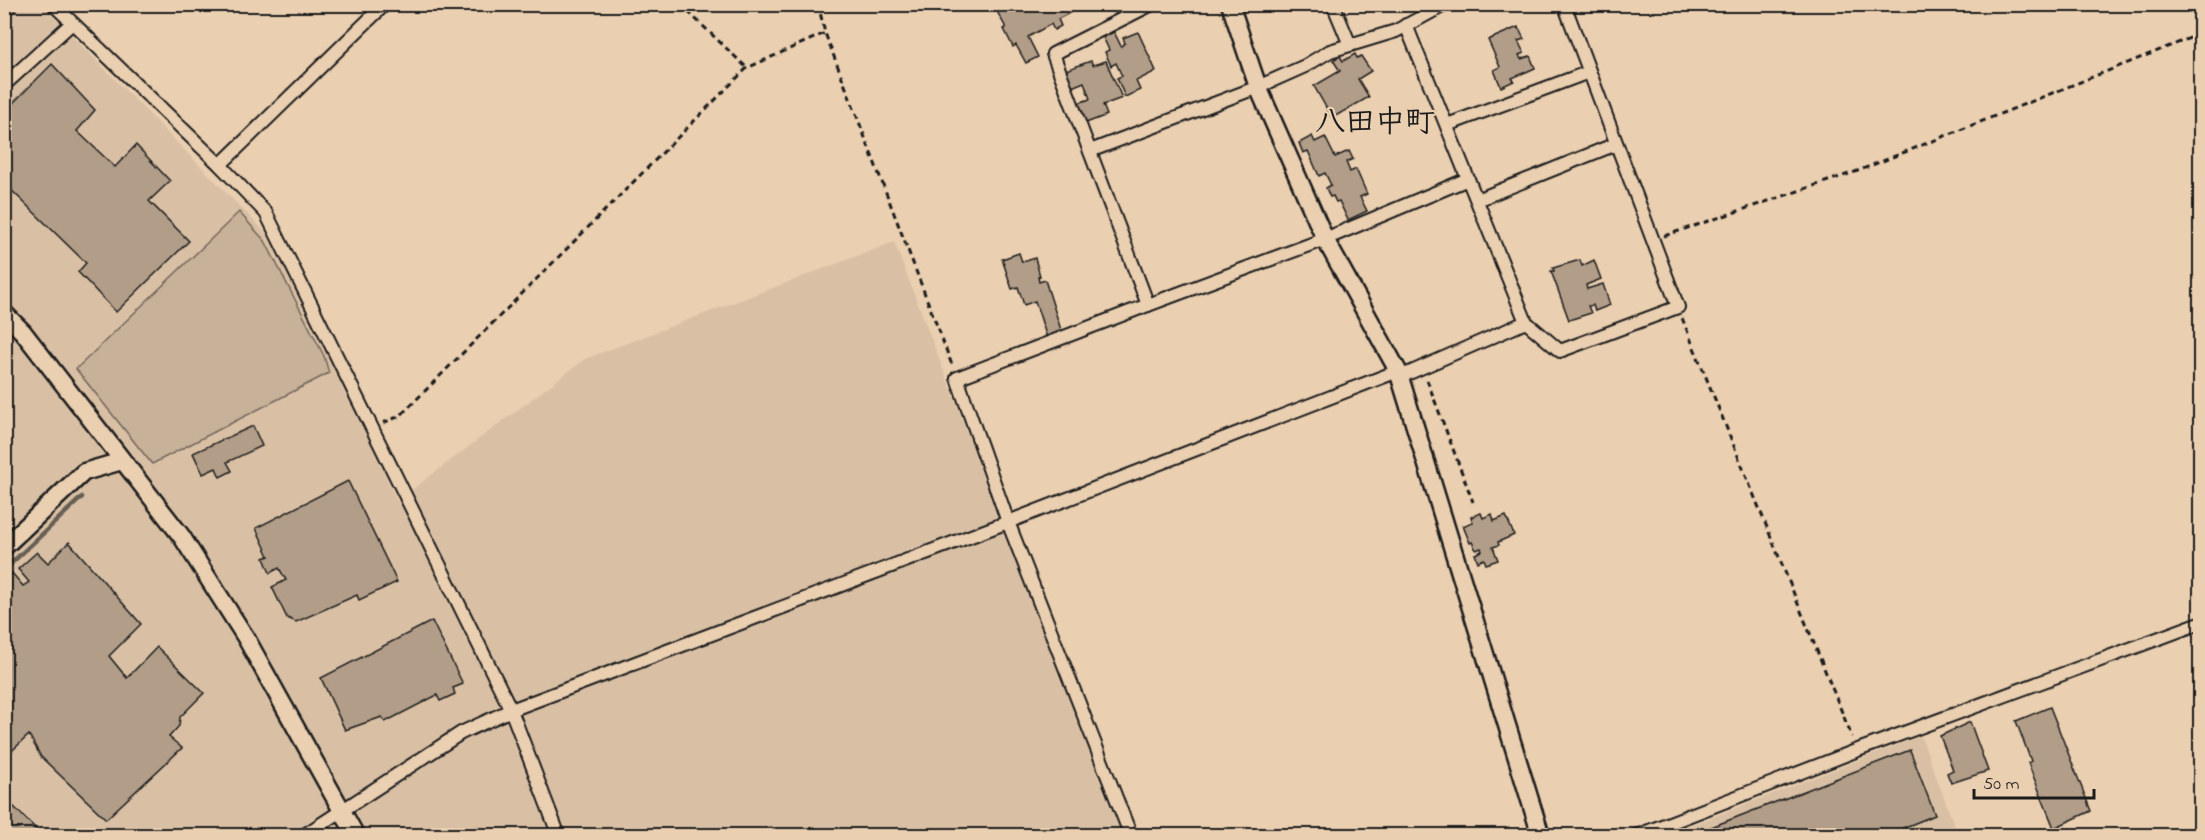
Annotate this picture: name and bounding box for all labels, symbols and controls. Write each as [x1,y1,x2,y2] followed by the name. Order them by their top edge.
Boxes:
[1315,102,1435,146] district label: 八田中町
[1974,762,2094,800] scale bar
[1983,772,2020,798] text: 50 m

